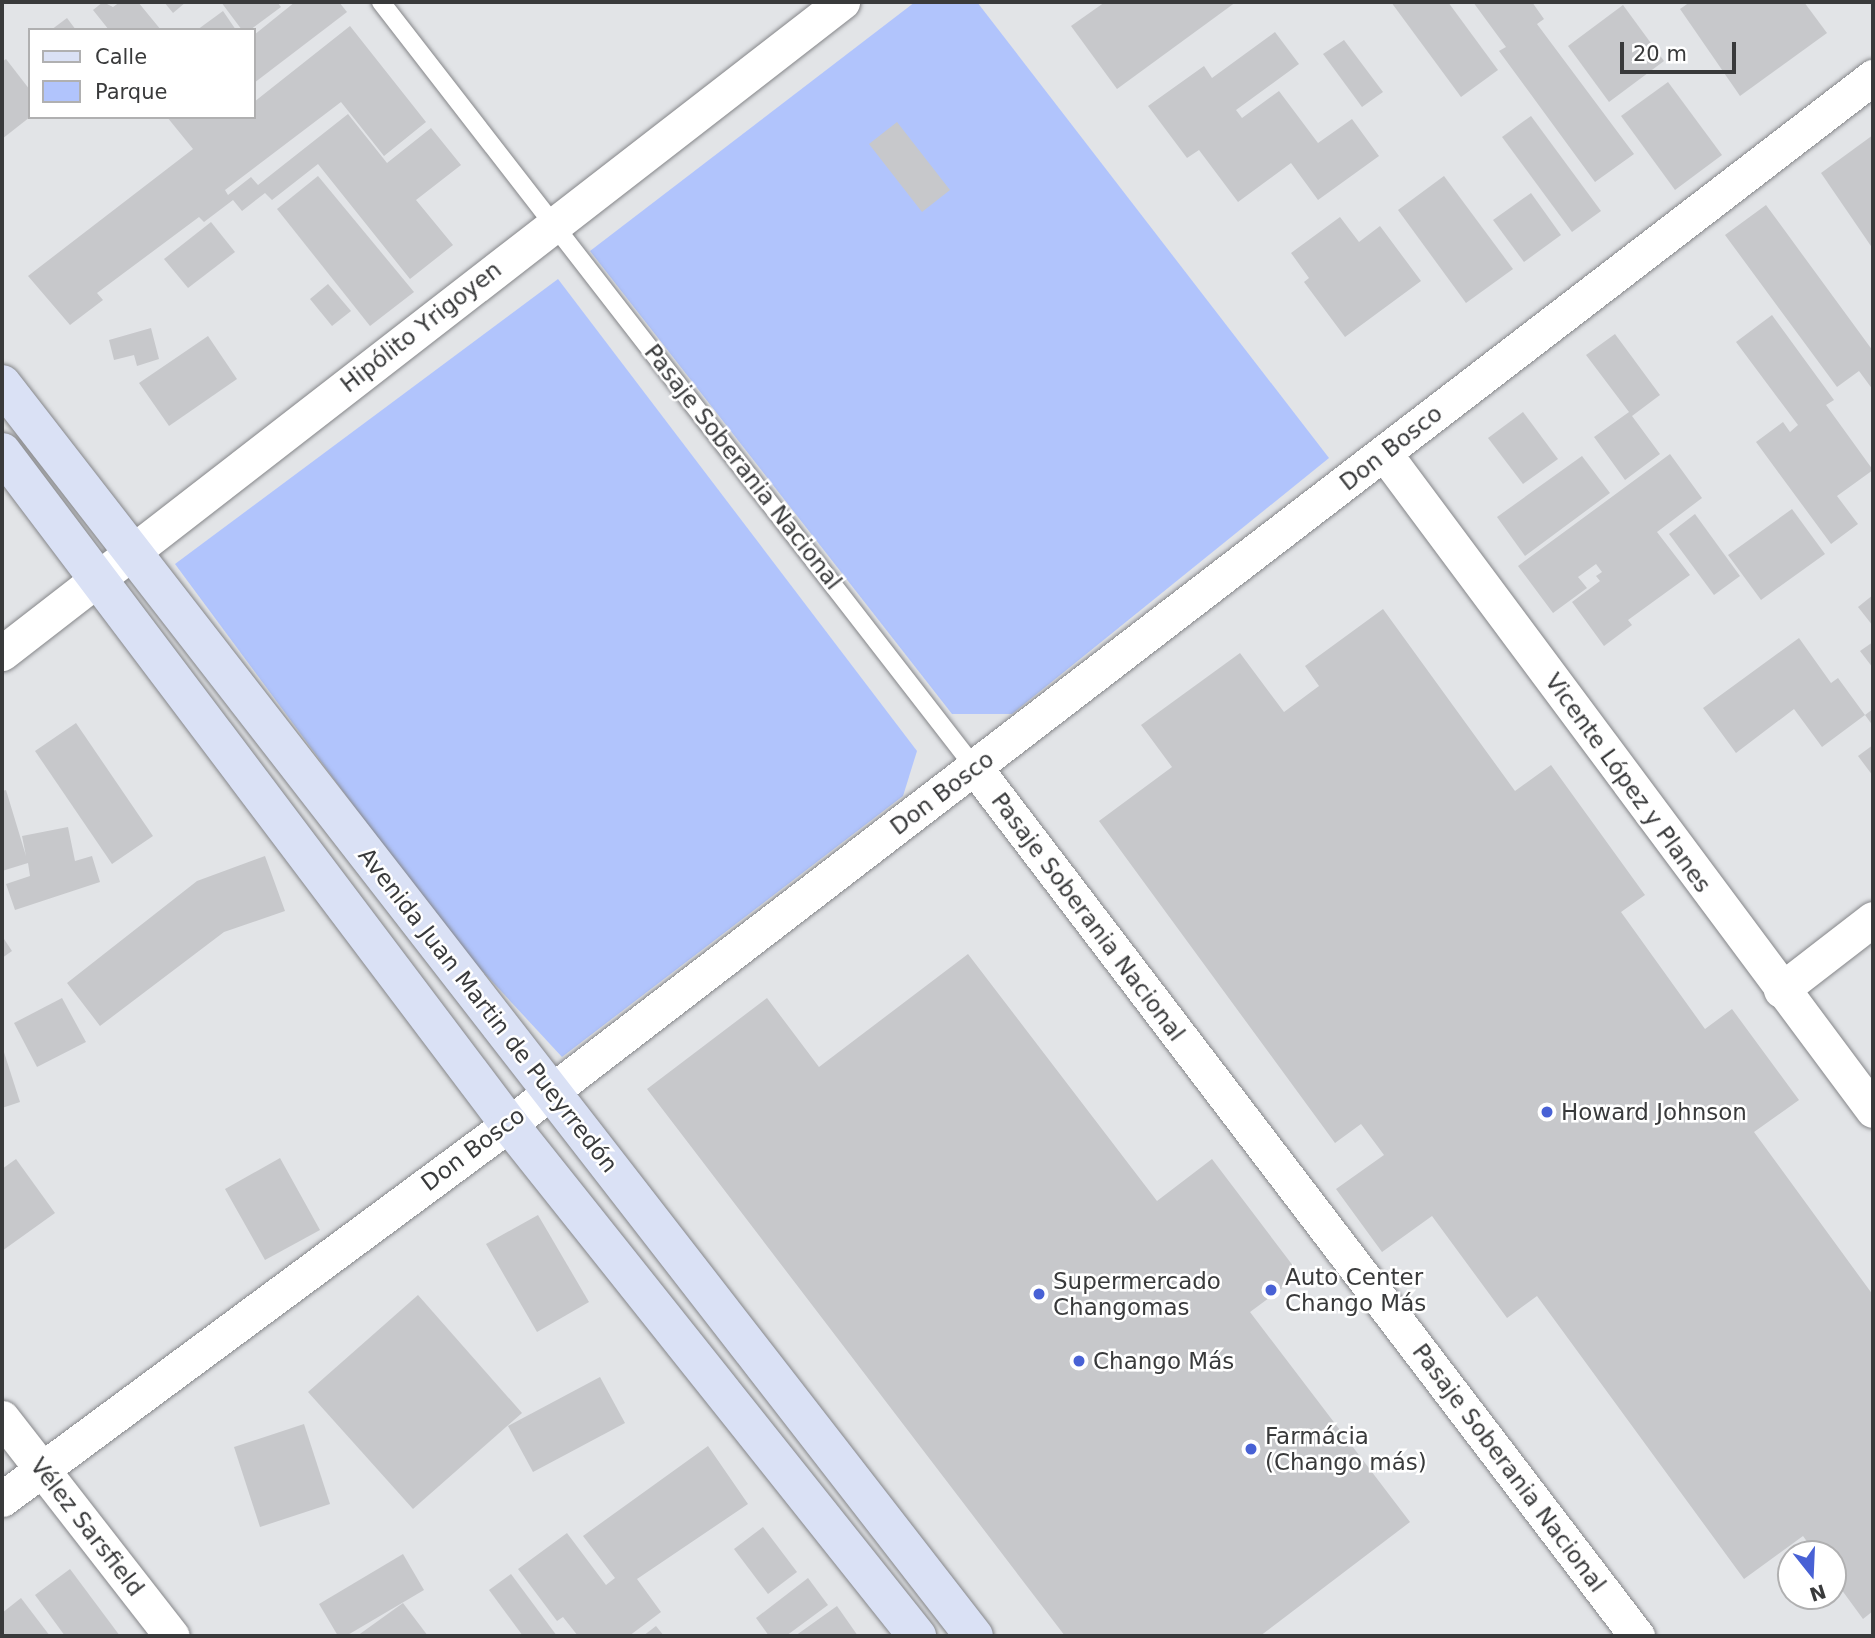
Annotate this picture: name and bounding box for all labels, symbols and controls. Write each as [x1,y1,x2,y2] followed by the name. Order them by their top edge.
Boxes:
[28,28,256,119] legend
[1623,28,1738,72] scale bar
[1633,42,1687,66] text: 20 m
[95,45,147,69] text: Calle
[95,80,167,104] text: Parque
[335,256,507,398] street label: Hipólito Yrigoyen
[639,339,847,595] street label: Pasaje Soberania Nacional
[1334,400,1448,496] street label: Don Bosco
[1539,668,1717,898] street label: Vicente López y Planes
[885,745,999,841] street label: Don Bosco
[986,787,1190,1047] street label: Pasaje Soberania Nacional
[353,842,623,1178] street label: Avenida Juan Martin de Pueyrredón
[1561,1098,1747,1126] place label: Howard Johnson
[416,1101,530,1197] street label: Don Bosco
[1539,1104,1555,1120] marker: Howard Johnson
[1285,1263,1426,1317] place label: Auto Center Chango Más
[1053,1267,1221,1321] place label: Supermercado Changomas
[1263,1282,1279,1298] marker: Auto Center Chango Más
[1031,1286,1047,1302] marker: Supermercado Changomas
[1407,1338,1611,1598] street label: Pasaje Soberania Nacional
[1093,1347,1234,1375] place label: Chango Más
[1071,1353,1087,1369] marker: Chango Más
[1265,1422,1427,1476] place label: Farmácia (Chango más)
[1243,1441,1259,1457] marker: Farmácia (Chango más)
[24,1452,150,1602] street label: Vélez Sarsfield
[1777,1540,1847,1610] north arrow
[1807,1580,1829,1606] text: N

